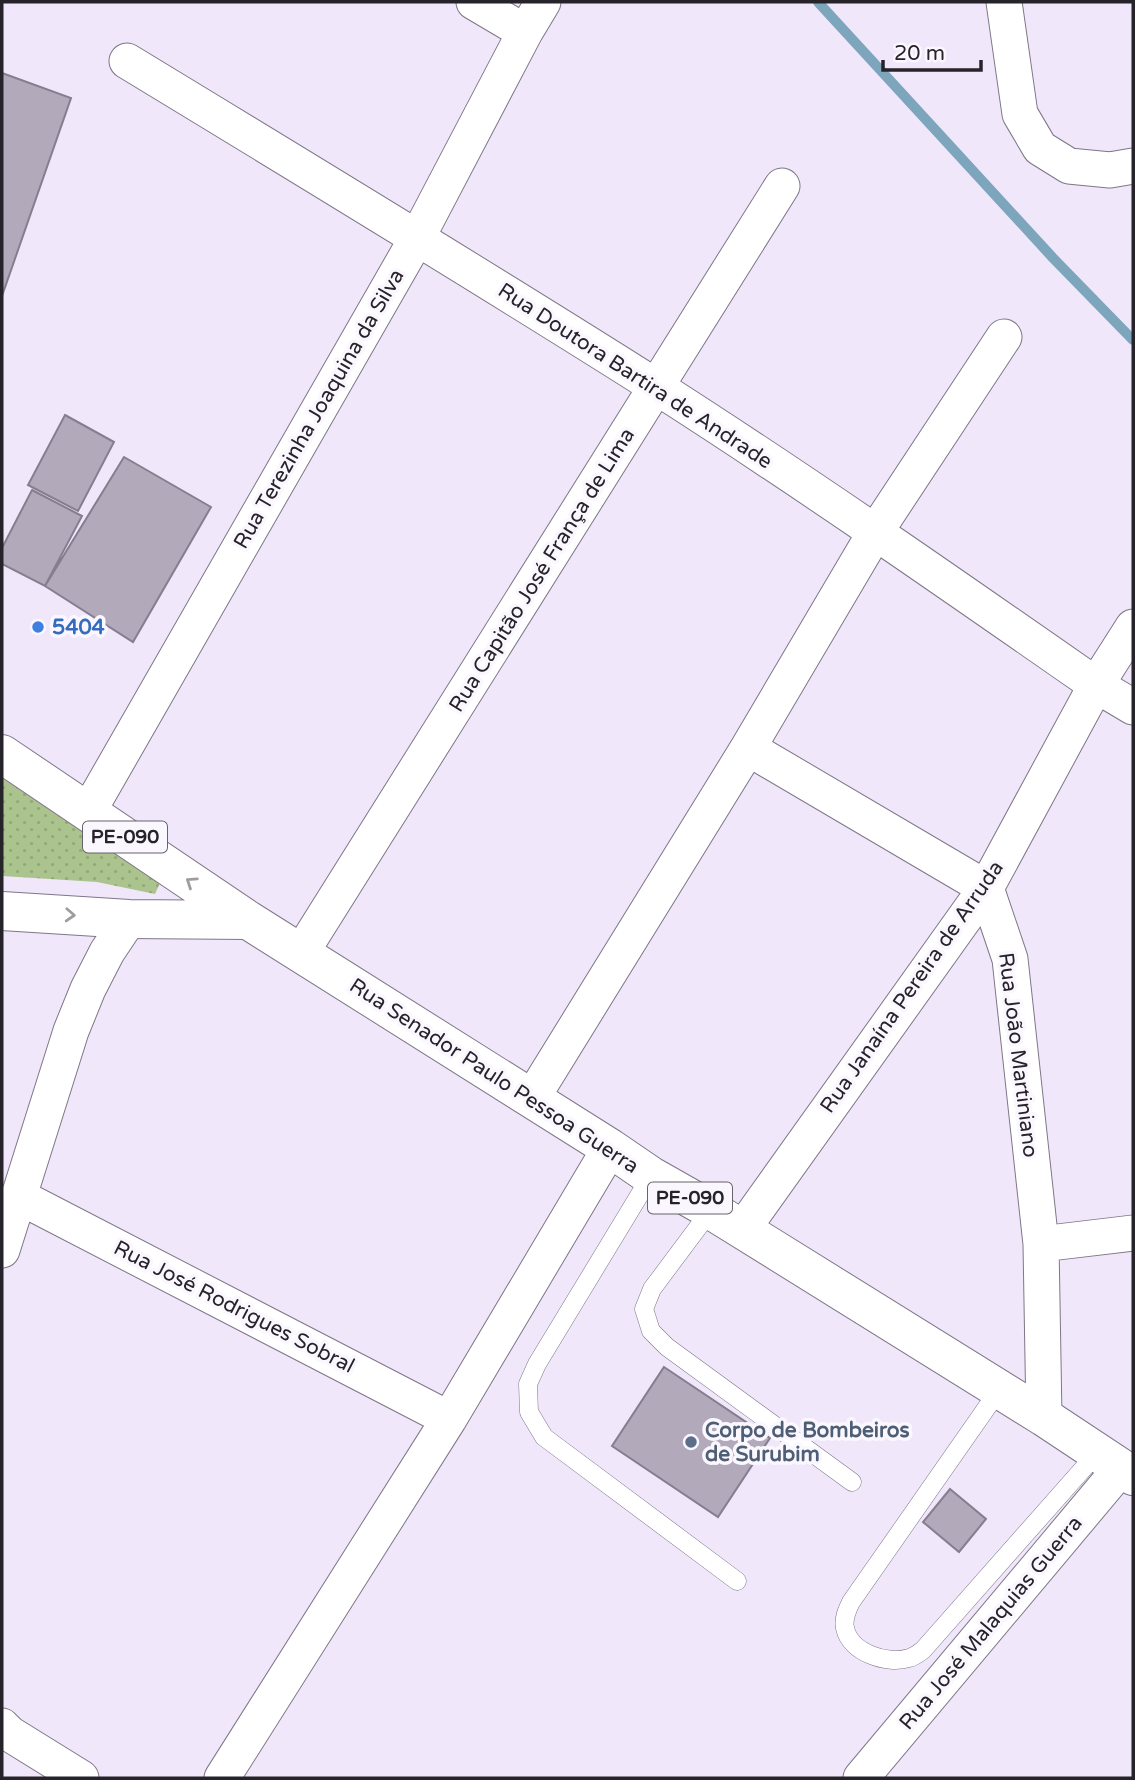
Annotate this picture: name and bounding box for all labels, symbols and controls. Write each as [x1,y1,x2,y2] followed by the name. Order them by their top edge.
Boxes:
[883,28,981,72] scale bar
[894,41,945,66] text: 20 m
[229,265,409,553] street label: Rua Terezinha Joaquina da Silva
[493,278,777,474] street label: Rua Doutora Bartira de Andrade
[444,423,640,717] street label: Rua Capitão José França de Lima
[52,615,105,640] place label: 5404
[30,619,46,635] marker: 5404
[83,822,167,852] road number: PE-090
[815,856,1009,1118] street label: Rua Janaína Pereira de Arruda
[186,877,199,890] one-way arrow
[65,907,76,922] one-way arrow
[993,951,1043,1159] street label: Rua João Martiniano
[345,973,643,1179] street label: Rua Senador Paulo Pessoa Guerra
[648,1182,732,1214] road number: PE-090
[109,1235,359,1379] street label: Rua José Rodrigues Sobral
[705,1418,910,1467] place label: Corpo de Bombeiros de Surubim
[683,1434,699,1450] marker: Corpo de Bombeiros de Surubim
[894,1511,1088,1735] street label: Rua José Malaquias Guerra

